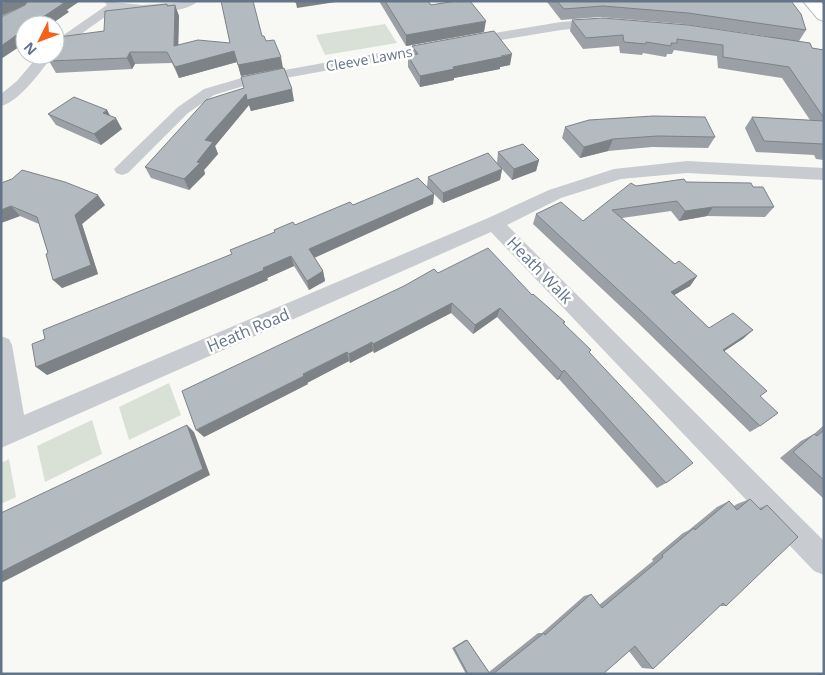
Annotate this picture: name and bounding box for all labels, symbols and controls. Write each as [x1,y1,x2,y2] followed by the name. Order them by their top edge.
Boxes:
[15,15,65,65] north arrow
[19,38,41,60] text: N
[324,41,414,75] street label: Cleeve Lawns
[502,232,578,309] street label: Heath Walk
[203,303,293,357] street label: Heath Road

